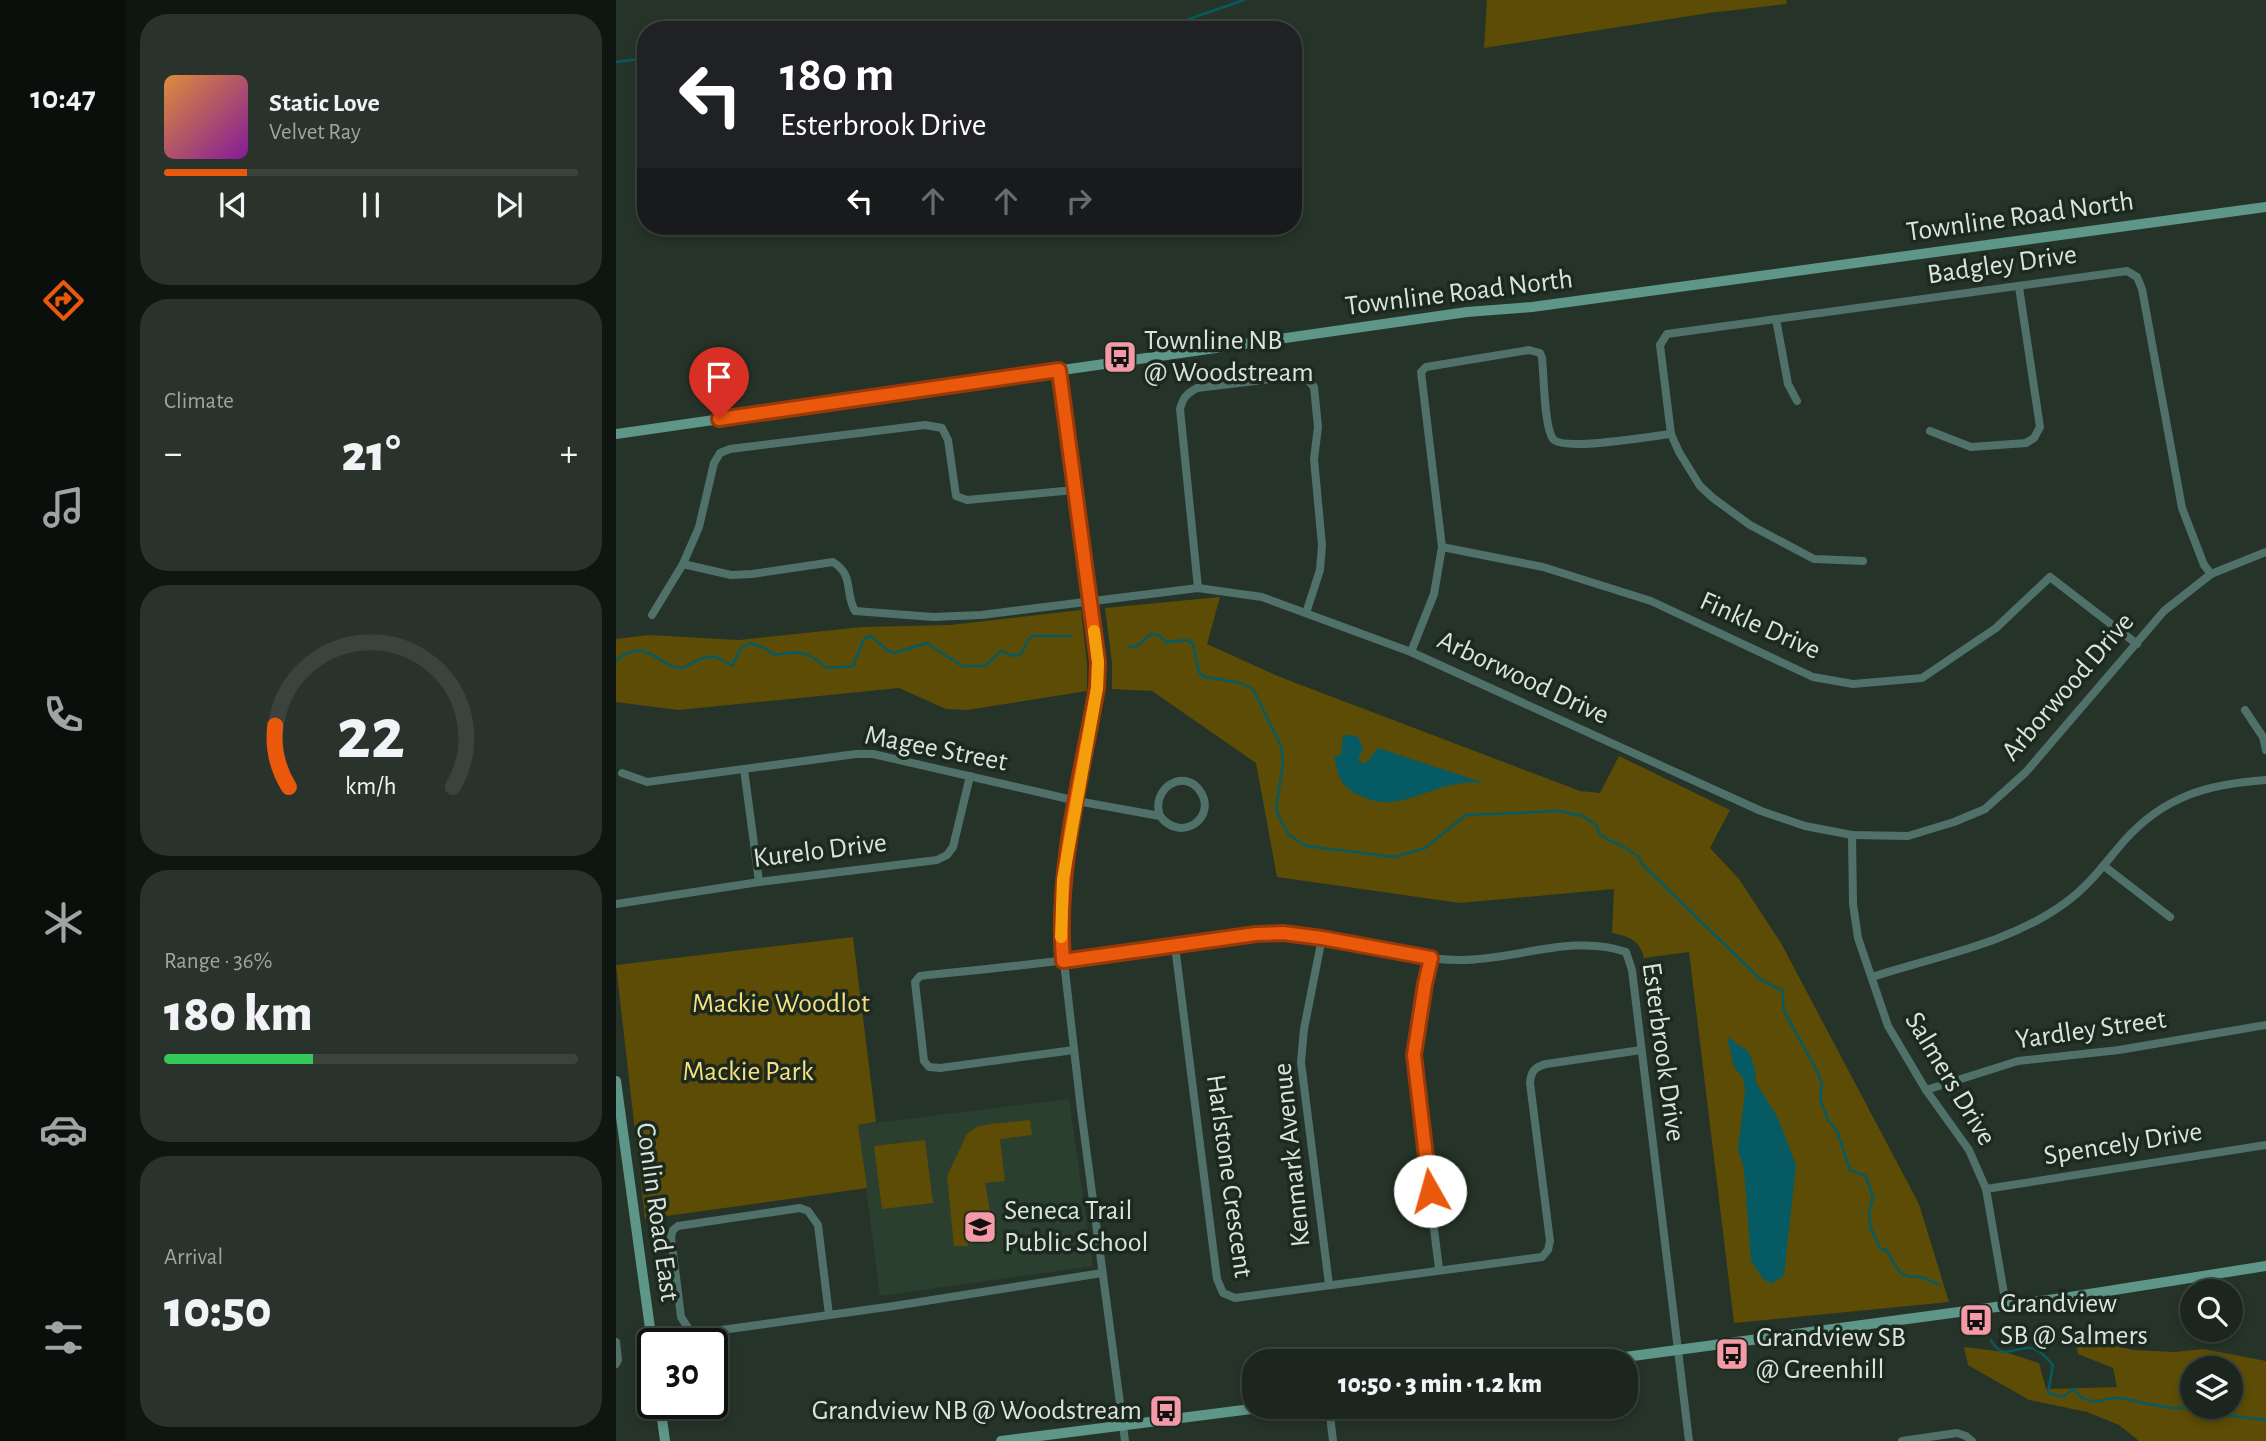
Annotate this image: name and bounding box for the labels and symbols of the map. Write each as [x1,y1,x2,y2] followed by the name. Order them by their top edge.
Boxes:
[1905,187,2135,247] street label: Townline Road North
[1925,241,2079,289] street label: Badgley Drive
[1344,265,1574,321] street label: Townline Road North
[1144,327,1314,387] place label: Townline NB @ Woodstream
[1101,338,1139,376] bus stop icon: Townline NB @ Woodstream
[689,347,749,419] pin
[1695,587,1825,665] street label: Finkle Drive
[1997,608,2139,766] street label: Arborwood Drive
[1433,626,1613,730] street label: Arborwood Drive
[862,721,1010,777] street label: Magee Street
[752,829,888,873] street label: Kurelo Drive
[1637,961,1689,1143] street label: Esterbrook Drive
[692,990,870,1018] park label: Mackie Woodlot
[2014,1006,2168,1054] street label: Yardley Street
[1899,1007,2001,1151] street label: Salmers Drive
[683,1058,814,1086] park label: Mackie Park
[1268,1062,1316,1248] street label: Kenmark Avenue
[1201,1073,1257,1279] street label: Harlstone Crescent
[2042,1118,2204,1170] street label: Spencely Drive
[631,1121,683,1303] street label: Conlin Road East
[1393,1154,1467,1228] position arrow
[1004,1197,1148,1257] place label: Seneca Trail Public School
[961,1208,999,1246] school or university icon: Seneca Trail Public School
[2000,1290,2148,1350] place label: Grandview SB @ Salmers
[1957,1301,1995,1339] bus stop icon: Grandview SB @ Salmers
[1756,1324,1906,1384] place label: Grandview SB @ Greenhill
[637,1328,728,1419] speed limit sign: 30
[1713,1335,1751,1373] bus stop icon: Grandview SB @ Greenhill
[1147,1392,1185,1430] bus stop icon: Grandview NB @ Woodstream
[812,1397,1142,1425] place label: Grandview NB @ Woodstream

